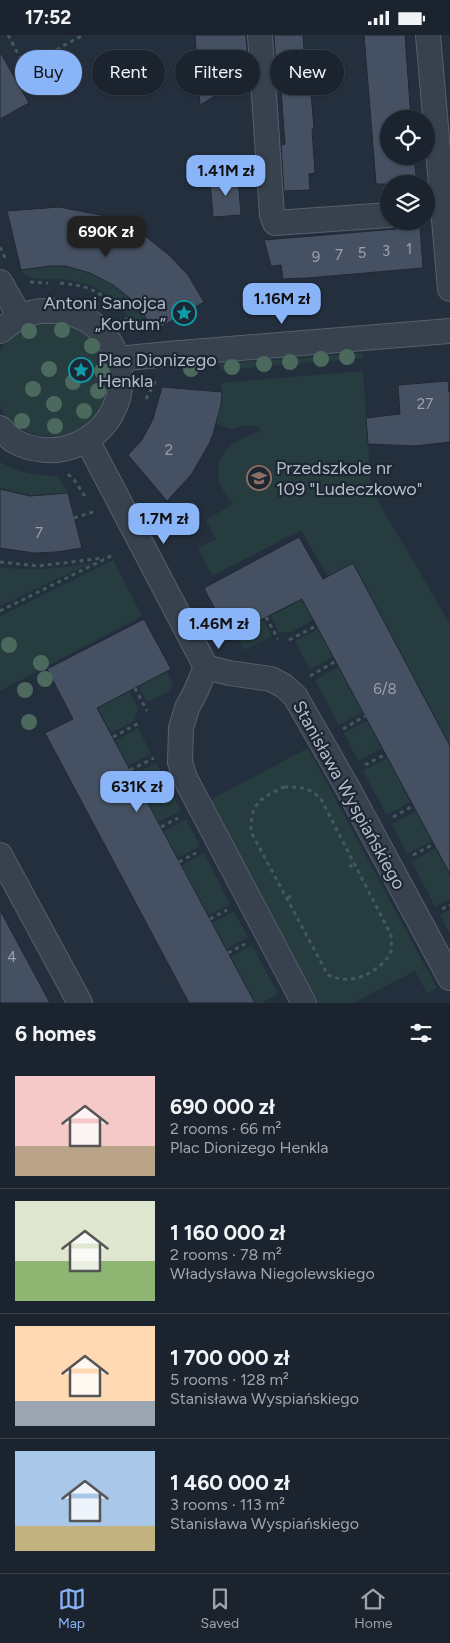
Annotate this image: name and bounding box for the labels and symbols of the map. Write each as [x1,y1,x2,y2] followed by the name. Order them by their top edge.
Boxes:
[174,155,278,197] pin: 1.41M zł
[60,215,152,258] pin: 690K zł
[406,240,412,258] house number: 1
[382,242,390,260] house number: 3
[358,244,366,262] house number: 5
[335,246,343,264] house number: 7
[312,248,320,266] house number: 9
[230,283,334,325] pin: 1.16M zł
[43,292,166,335] place label: Antoni Sanojca „Kortum”
[171,300,197,326] place icon: Antoni Sanojca „Kortum”
[98,349,217,392] place label: Plac Dionizego Henkla
[68,357,94,383] place icon: Plac Dionizego Henkla
[417,395,433,413] house number: 27
[165,441,173,459] house number: 2
[276,457,423,500] place label: Przedszkole nr 109 "Ludeczkowo"
[246,465,272,491] school or university icon: Przedszkole nr 109 "Ludeczkowo"
[118,503,210,545] pin: 1.7M zł
[35,524,43,542] house number: 7
[167,607,271,650] pin: 1.46M zł
[373,680,397,698] house number: 6/8
[288,697,410,893] street label: Stanisława Wyspiańskiego
[91,771,183,813] pin: 631K zł
[7,948,17,966] house number: 4

